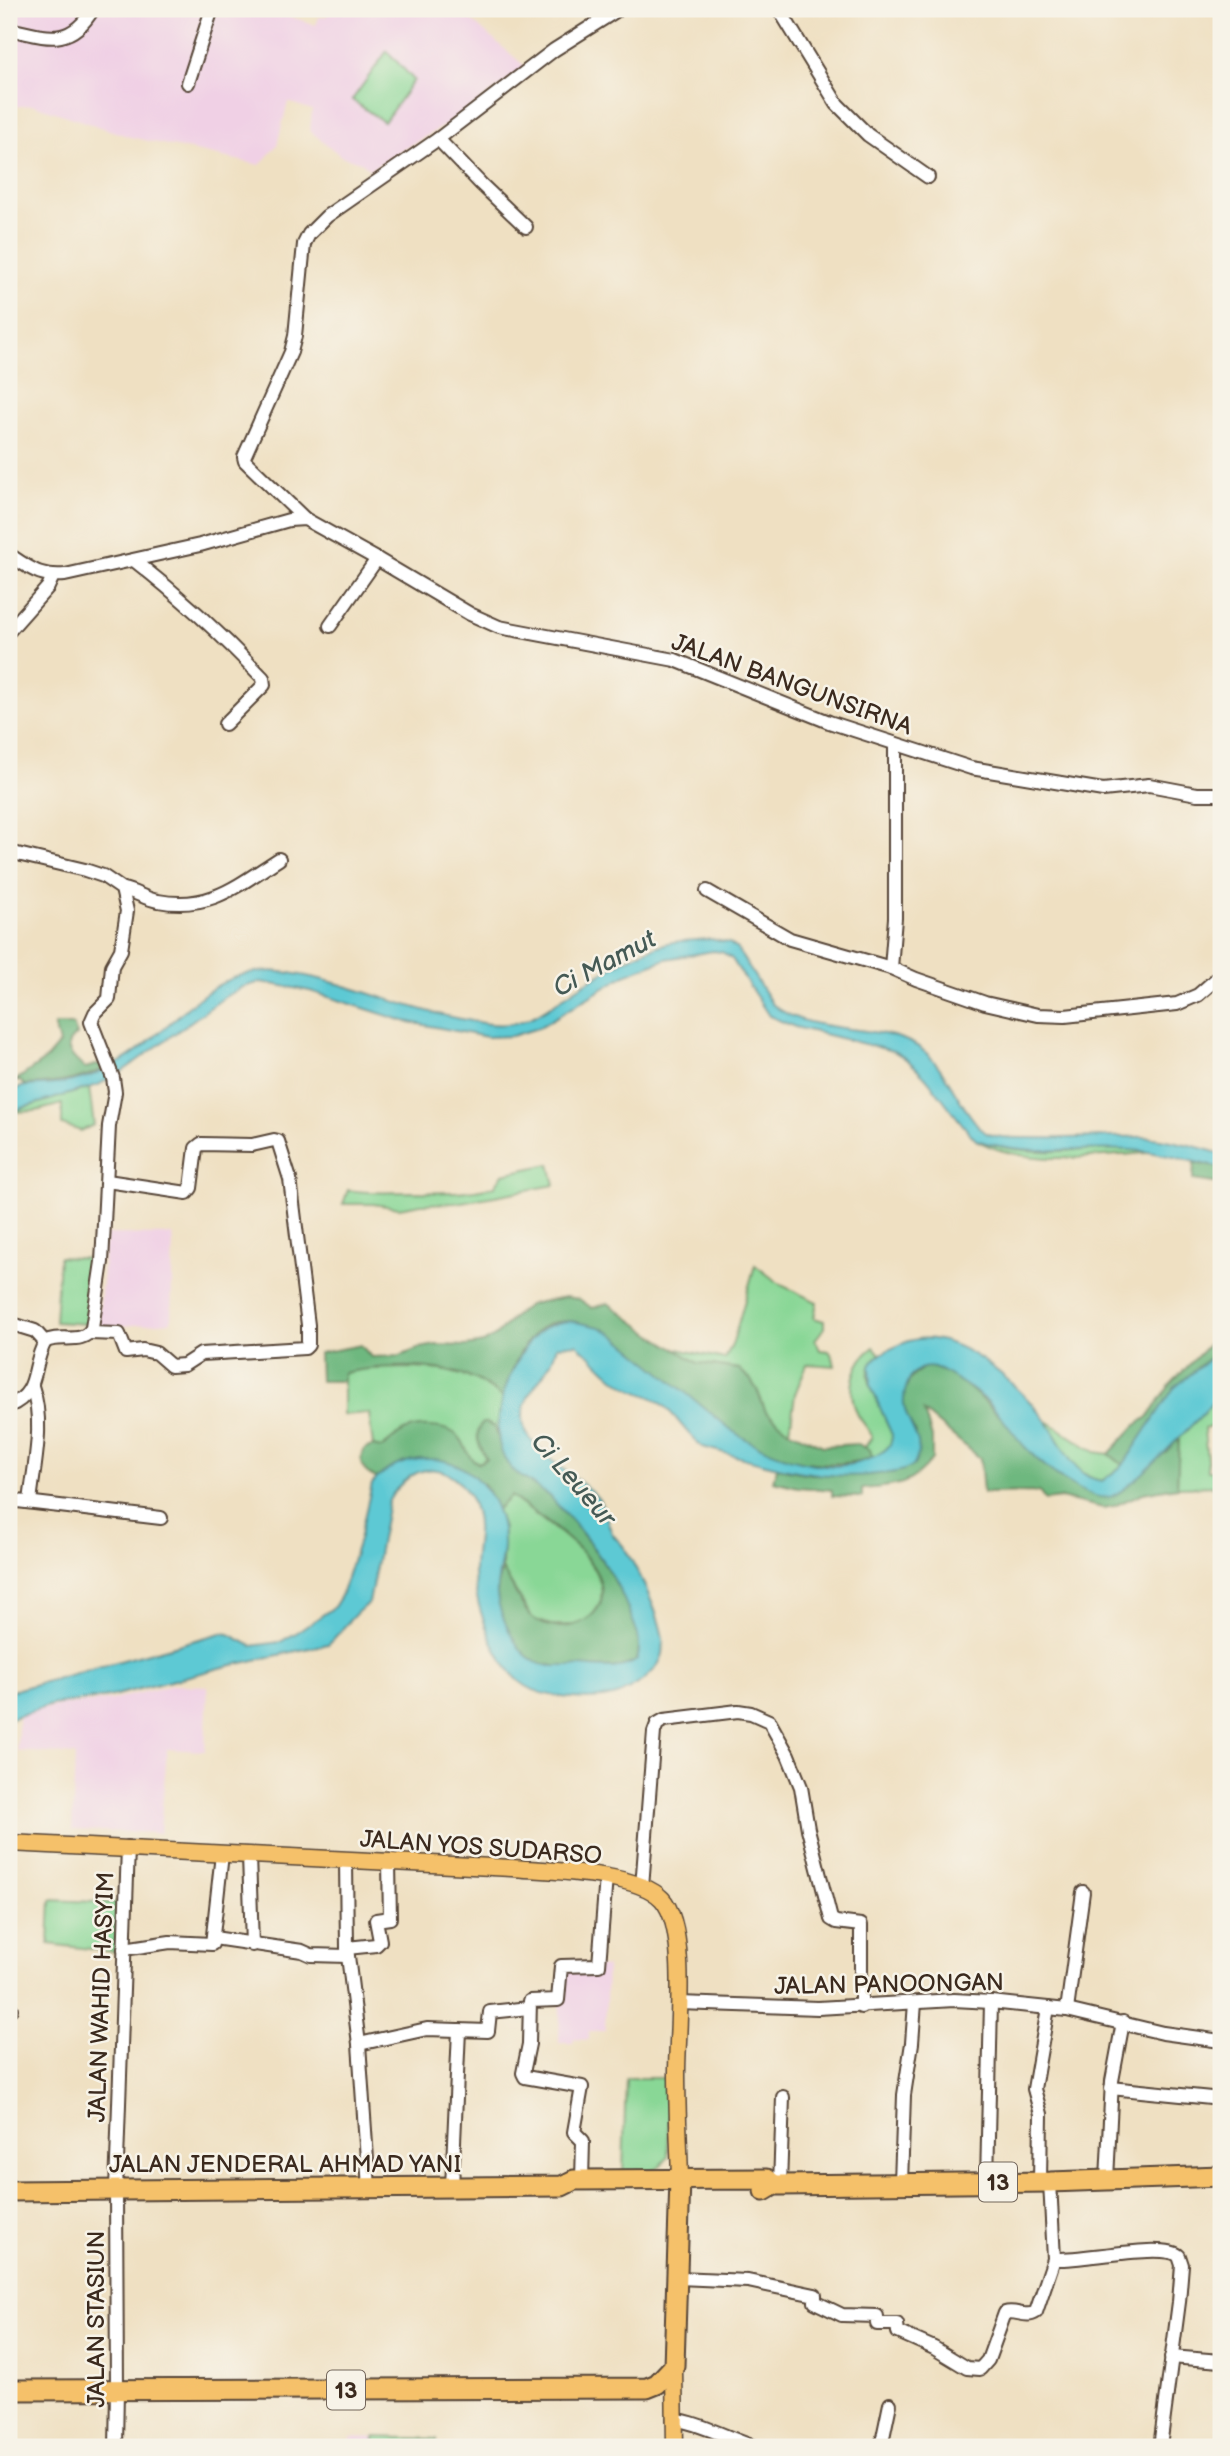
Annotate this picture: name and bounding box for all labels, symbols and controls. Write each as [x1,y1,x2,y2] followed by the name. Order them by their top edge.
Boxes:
[668,627,916,742] street label: JALAN BANGUNSIRNA
[548,924,662,1004] water label: Ci Mamut
[524,1427,623,1534] water label: Ci Leueur
[359,1825,603,1870] street label: JALAN YOS SUDARSO
[83,1871,120,2123] street label: JALAN WAHID HASYIM
[774,1968,1004,2001] street label: JALAN PANOONGAN
[109,2150,461,2179] street label: JALAN JENDERAL AHMAD YANI
[979,2162,1017,2202] road number: 13
[82,2231,111,2407] street label: JALAN STASIUN
[327,2370,365,2410] road number: 13

